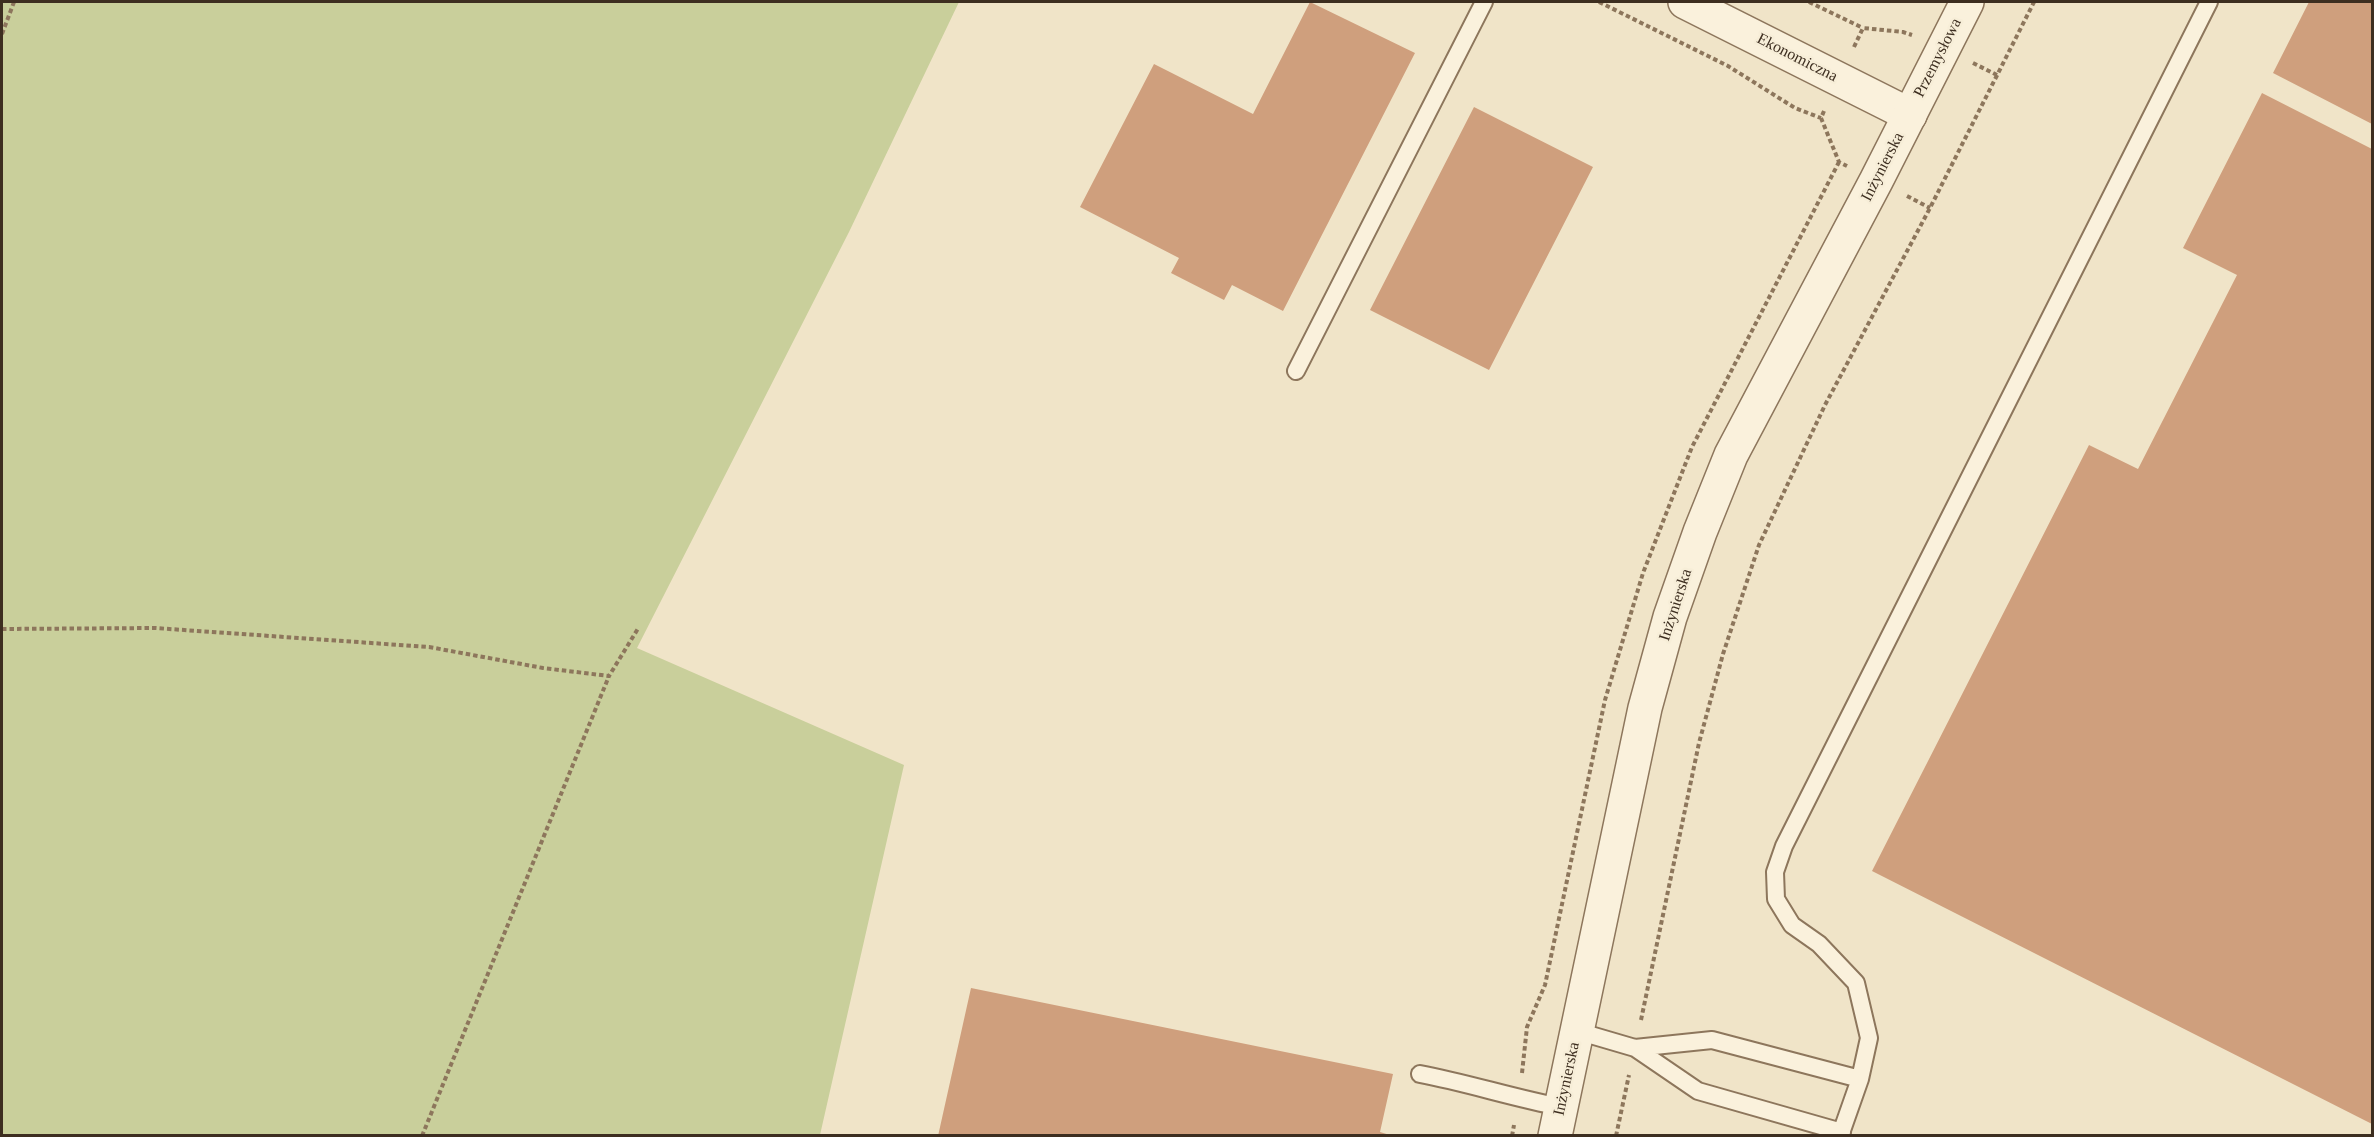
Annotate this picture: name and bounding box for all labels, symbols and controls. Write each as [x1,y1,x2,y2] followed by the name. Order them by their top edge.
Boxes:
[1910,15,1966,101] street label: Przemysłowa
[1753,29,1841,87] street label: Ekonomiczna
[1858,129,1908,205] street label: Inżynierska
[1655,567,1697,643] street label: Inżynierska
[1550,1041,1584,1117] street label: Inżynierska

